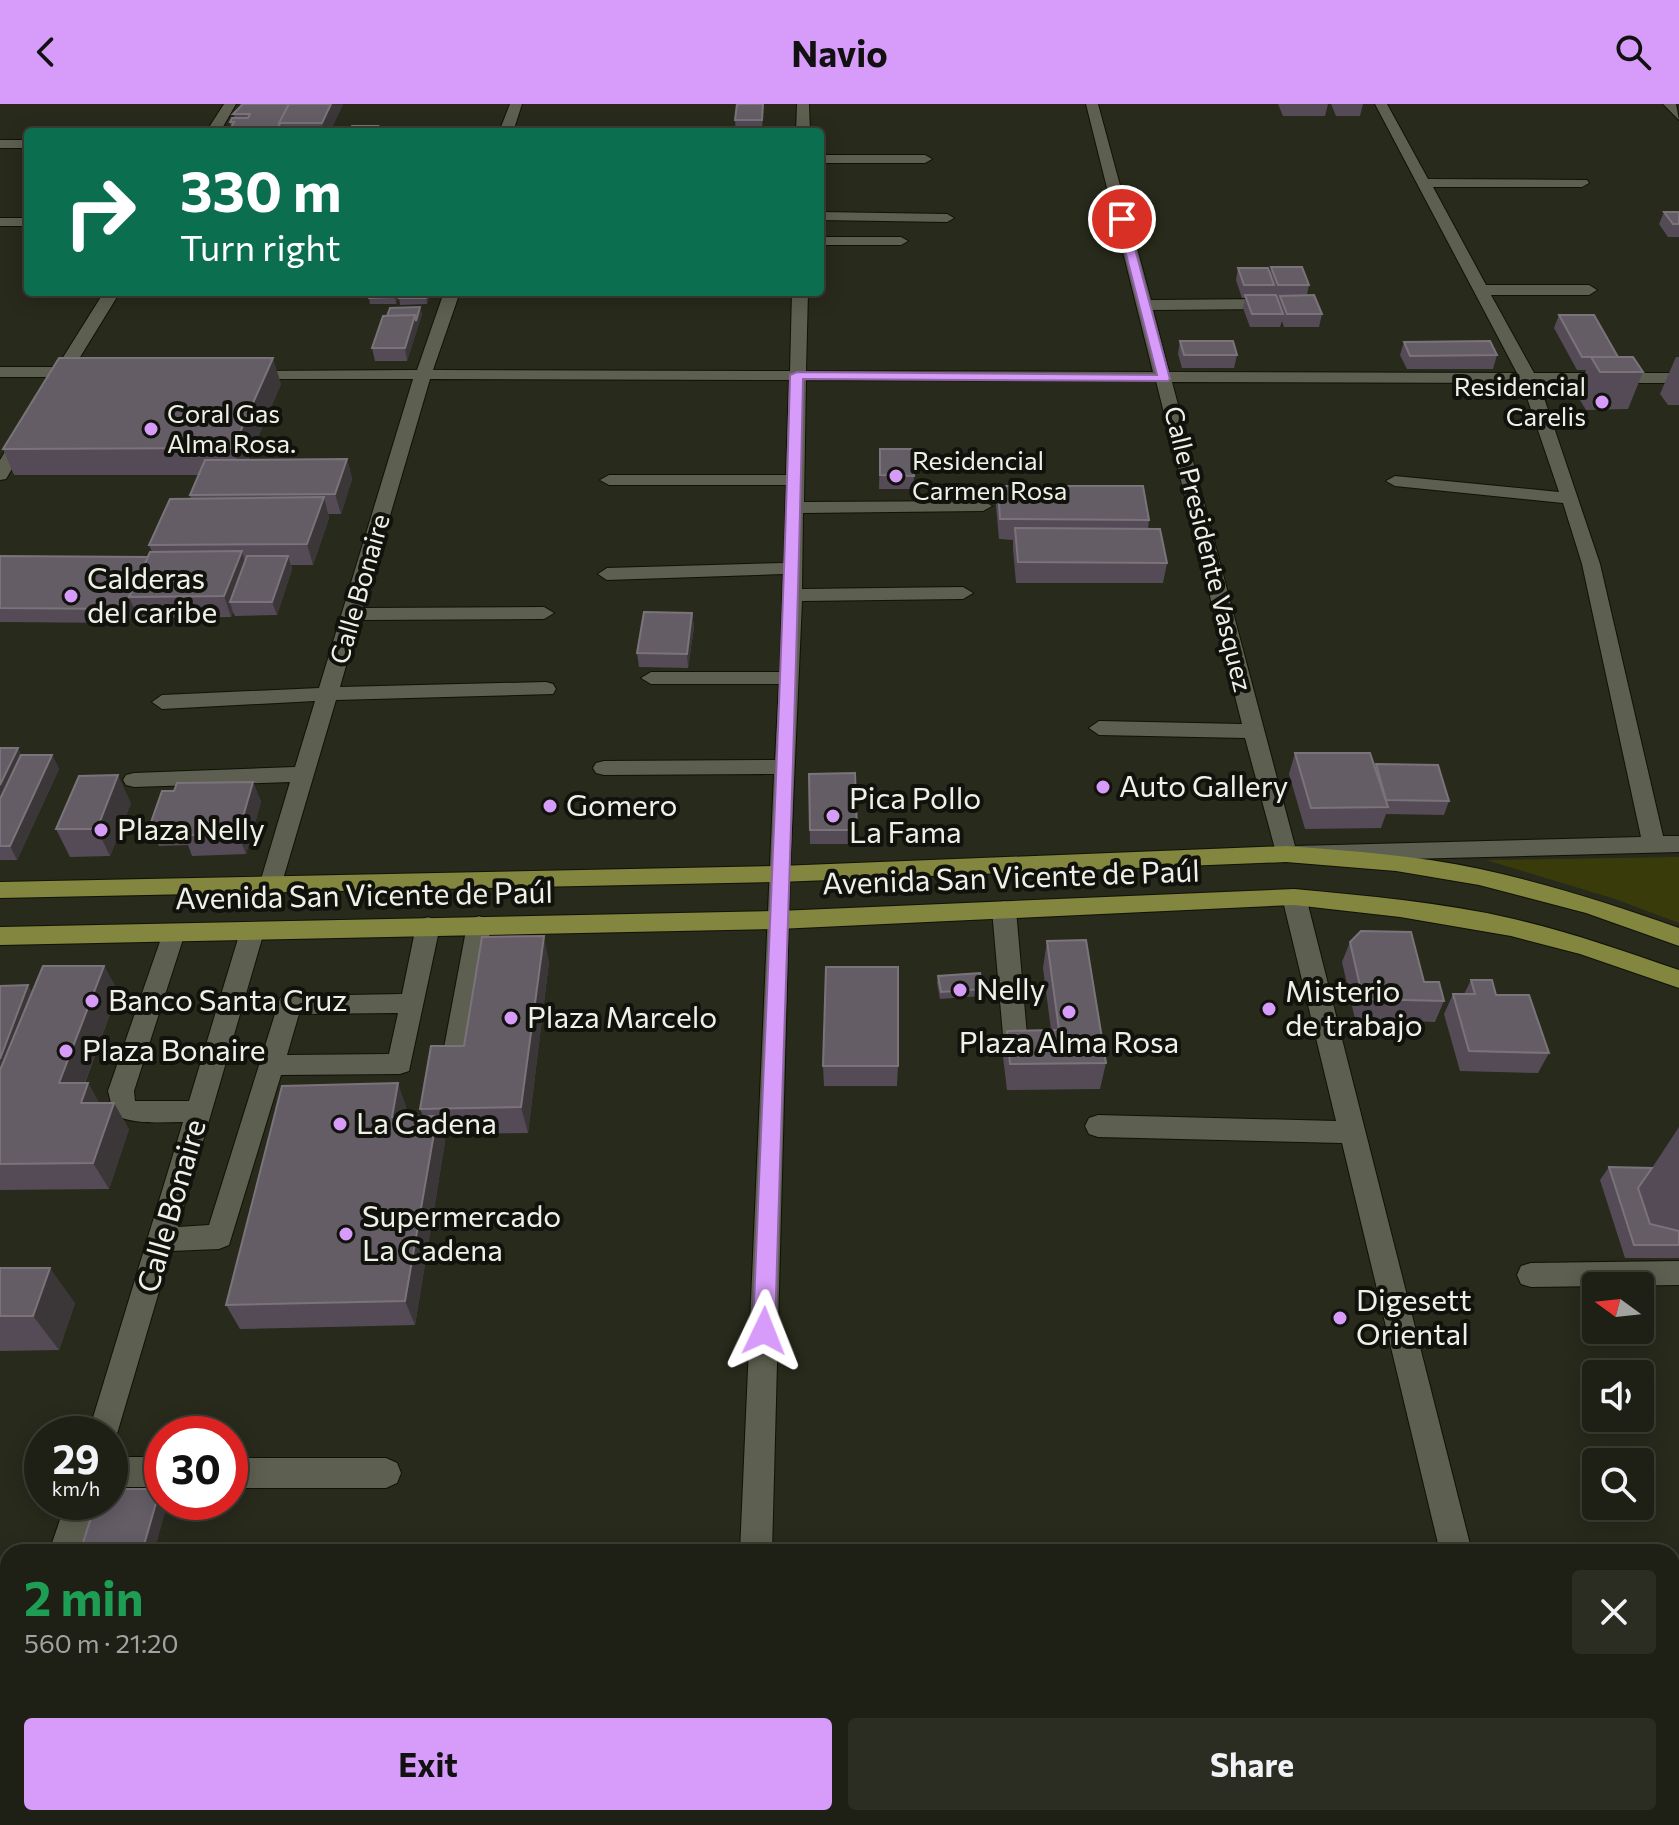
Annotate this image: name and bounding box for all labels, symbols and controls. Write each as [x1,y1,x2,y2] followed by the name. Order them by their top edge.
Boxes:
[24,30,68,74] icon: back
[791,30,888,74] text: Navio
[1611,30,1655,74] icon: search
[180,155,342,224] text: 330 m
[48,160,152,264] icon: right
[1088,185,1156,253] pin
[1100,197,1144,241] icon: arrive
[180,224,341,268] text: Turn right
[1454,370,1586,431] place label: Residencial Carelis
[1593,393,1611,411] marker: Residencial Carelis
[167,397,296,458] place label: Coral Gas Alma Rosa.
[1159,403,1260,694] street label: Calle Presidente Vasquez
[142,420,160,438] marker: Coral Gas Alma Rosa.
[912,444,1067,505] place label: Residencial Carmen Rosa
[887,467,905,485] marker: Residencial Carmen Rosa
[322,510,395,667] street label: Calle Bonaire
[87,558,217,629] place label: Calderas del caribe
[62,587,80,605] marker: Calderas del caribe
[1119,766,1288,803] place label: Auto Gallery
[849,778,981,849] place label: Pica Pollo La Fama
[1094,778,1112,796] marker: Auto Gallery
[566,785,677,822] place label: Gomero
[541,797,559,815] marker: Gomero
[824,807,842,825] marker: Pica Pollo La Fama
[117,809,265,846] place label: Plaza Nelly
[92,821,110,839] marker: Plaza Nelly
[822,850,1200,901] street label: Avenida San Vicente de Paúl
[175,872,553,915] street label: Avenida San Vicente de Paúl
[976,969,1045,1006] place label: Nelly
[1285,971,1423,1042] place label: Misterio de trabajo
[108,980,347,1017] place label: Banco Santa Cruz
[951,981,969,999] marker: Nelly
[83,992,101,1010] marker: Banco Santa Cruz
[527,997,717,1034] place label: Plaza Marcelo
[1260,1000,1278,1018] marker: Misterio de trabajo
[1060,1003,1078,1021] marker: Plaza Alma Rosa
[502,1009,520,1027] marker: Plaza Marcelo
[959,1022,1179,1059] place label: Plaza Alma Rosa
[82,1030,266,1067] place label: Plaza Bonaire
[57,1042,75,1060] marker: Plaza Bonaire
[356,1103,497,1140] place label: La Cadena
[127,1115,212,1296] street label: Calle Bonaire
[331,1115,349,1133] marker: La Cadena
[362,1196,561,1267] place label: Supermercado La Cadena
[337,1225,355,1243] marker: Supermercado La Cadena
[1582,1272,1654,1344] north arrow
[1582,1272,1654,1520] map controls
[1356,1280,1471,1351] place label: Digesett Oriental
[722,1289,806,1373] position arrow
[1331,1309,1349,1327] marker: Digesett Oriental
[1582,1360,1654,1432] button: sound
[144,1416,248,1520] speed limit sign: 30
[52,1433,100,1482] text: 29
[1582,1448,1654,1520] button: search
[52,1476,100,1500] text: km/h
[24,1567,144,1626] text: 2 min
[1572,1570,1656,1654] button: close
[24,1627,178,1658] text: 560 m · 21:20
[24,1718,832,1810] button: Exit
[848,1718,1656,1810] button: Share

